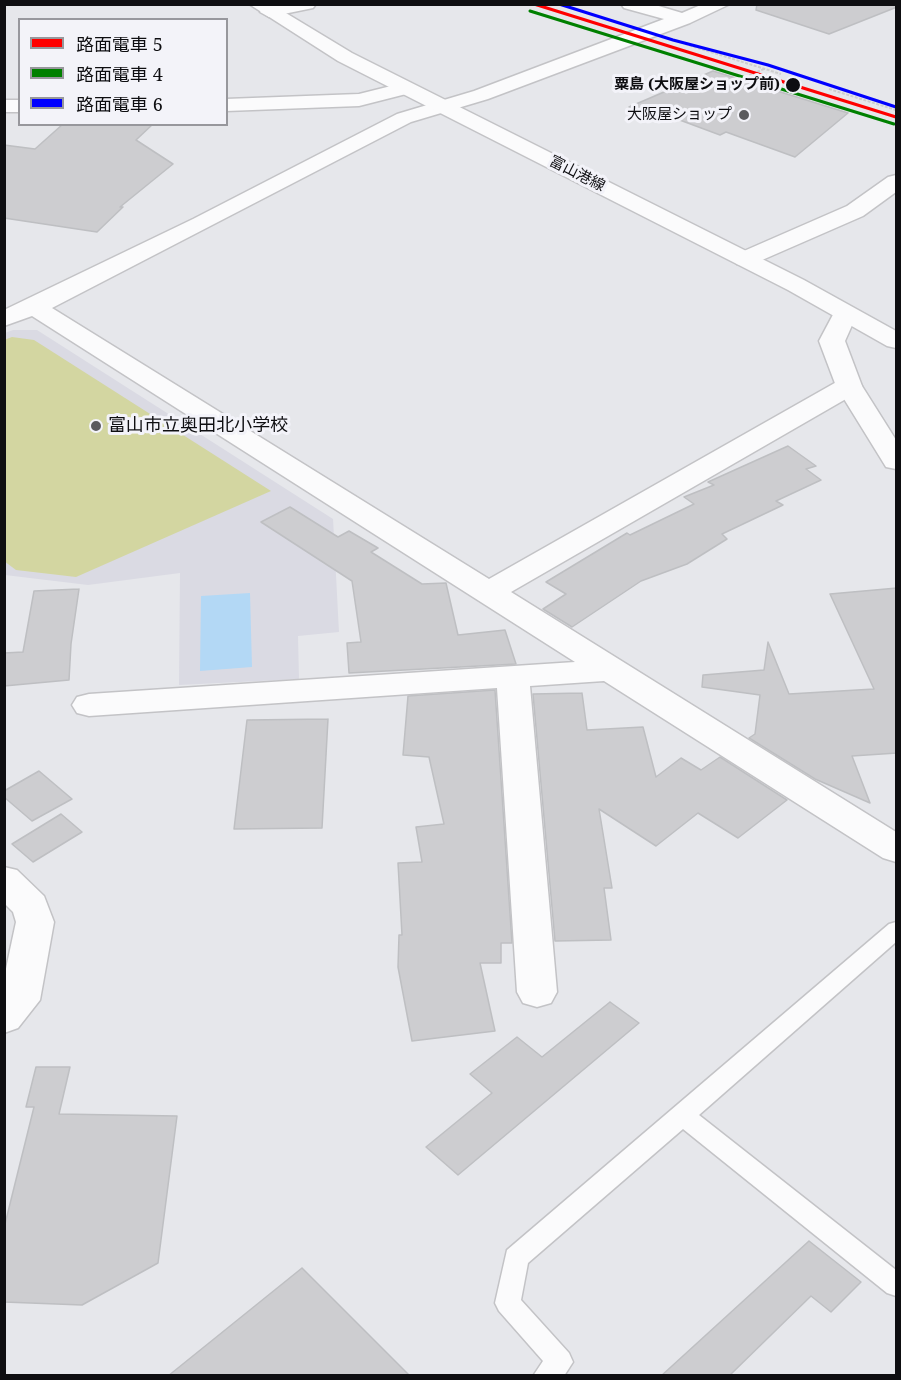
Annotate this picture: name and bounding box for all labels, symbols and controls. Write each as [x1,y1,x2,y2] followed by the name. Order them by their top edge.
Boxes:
[18,18,228,126] legend
[76,32,163,56] text: 路面電車 5
[76,62,163,86] text: 路面電車 4
[614,76,780,94] place label: 粟島 (大阪屋ショップ前)
[784,76,802,94] marker: 粟島 (大阪屋ショップ前)
[76,92,163,116] text: 路面電車 6
[627,106,732,124] place label: 大阪屋ショップ
[737,108,751,122] marker: 大阪屋ショップ
[546,152,608,196] street label: 富山港線
[108,415,288,437] place label: 富山市立奥田北小学校
[89,419,103,433] marker: 富山市立奥田北小学校

